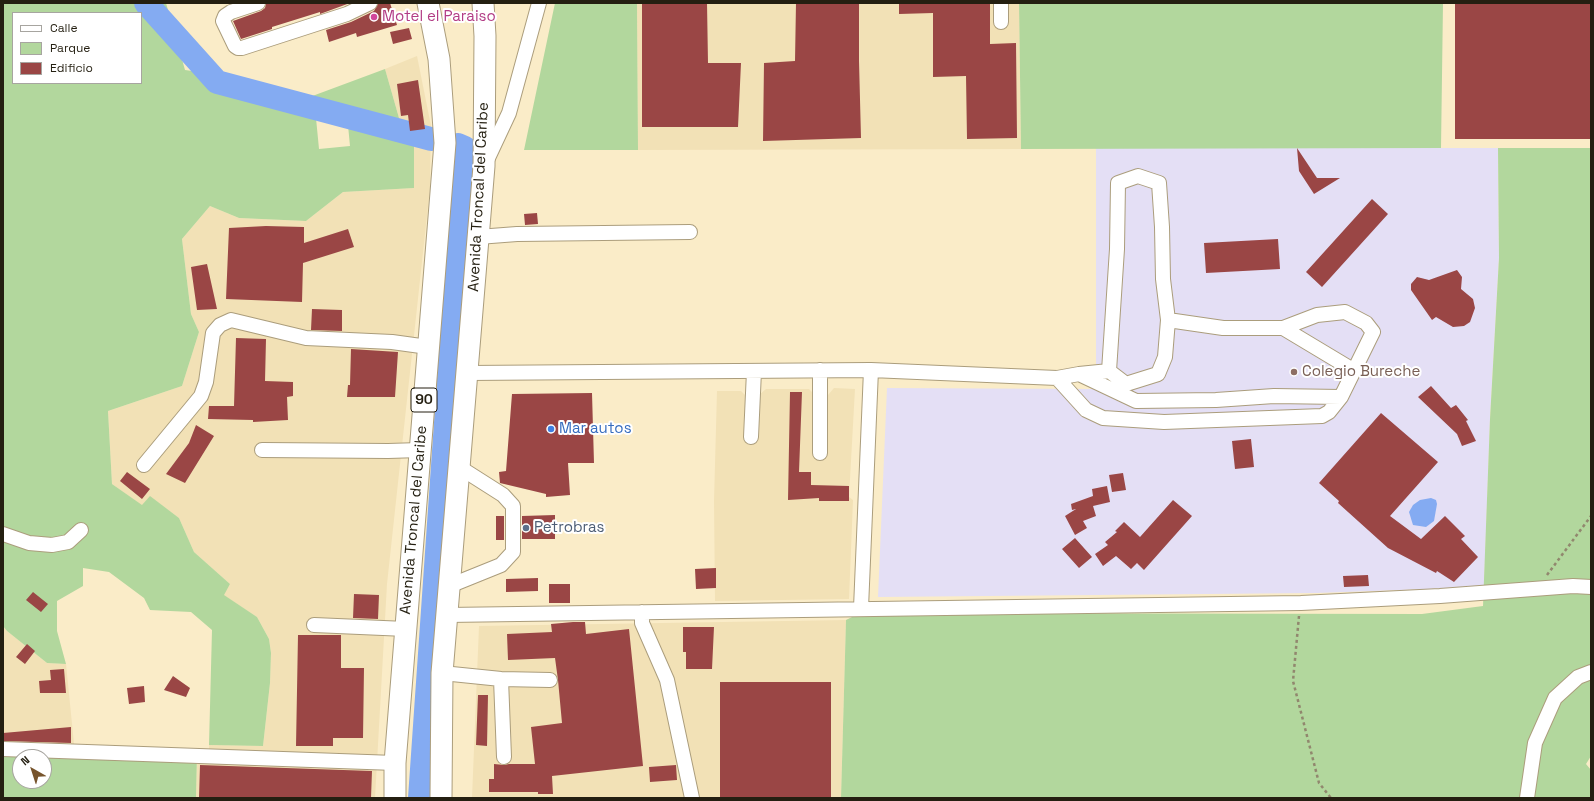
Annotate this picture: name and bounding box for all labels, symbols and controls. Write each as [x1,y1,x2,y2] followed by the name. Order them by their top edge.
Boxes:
[382,8,496,26] place label: Motel el Paraiso
[12,12,142,84] legend
[369,12,379,22] marker: Motel el Paraiso
[50,20,78,36] text: Calle
[50,40,90,56] text: Parque
[50,60,93,76] text: Edificio
[465,102,493,292] street label: Avenida Troncal del Caribe
[1302,363,1420,381] place label: Colegio Bureche
[1289,367,1299,377] marker: Colegio Bureche
[411,388,437,412] road number: 90
[559,420,632,438] place label: Mar autos
[546,424,556,434] marker: Mar autos
[397,425,431,615] street label: Avenida Troncal del Caribe
[534,519,604,537] place label: Petrobras
[521,523,531,533] marker: Petrobras
[12,749,52,789] north arrow
[18,753,32,768] text: N

